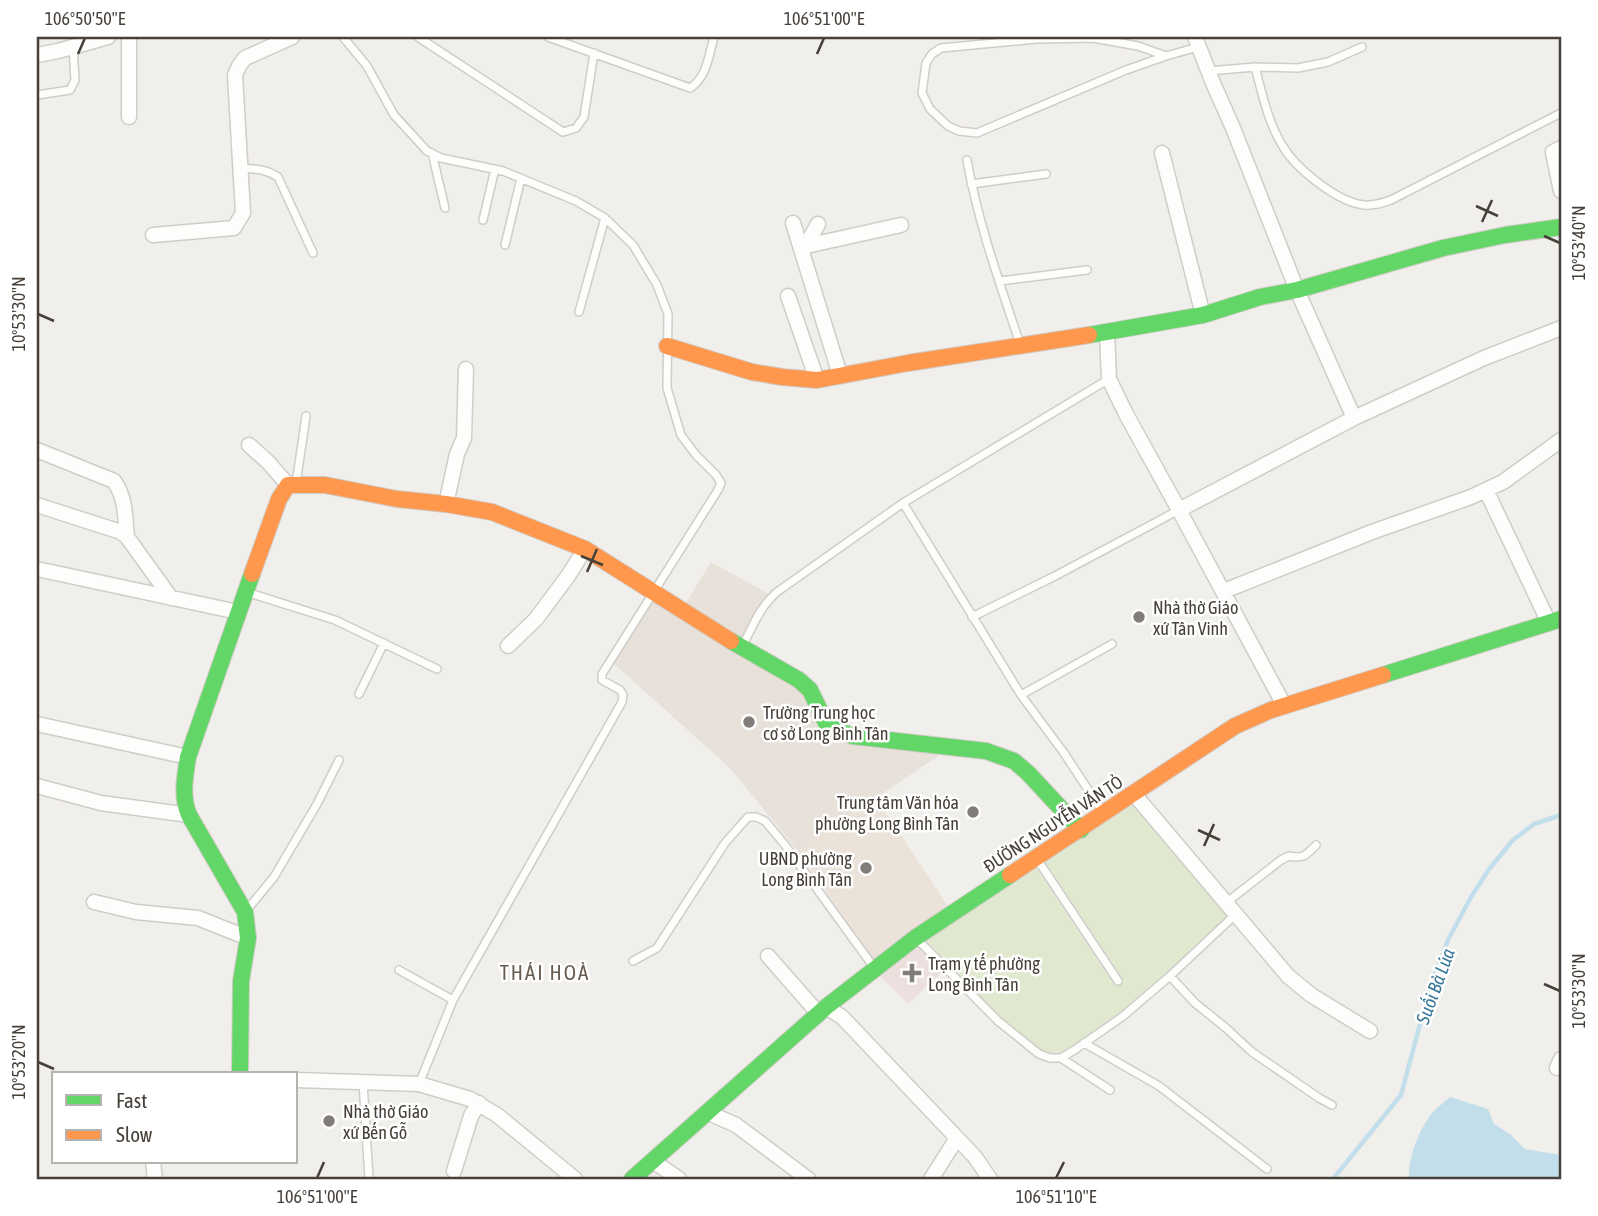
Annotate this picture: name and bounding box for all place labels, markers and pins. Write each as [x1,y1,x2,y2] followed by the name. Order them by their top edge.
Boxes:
[1153,597,1239,639] place label: Nhà thờ Giáo xứ Tân Vinh
[1131,609,1147,625] marker: Nhà thờ Giáo xứ Tân Vinh
[763,702,889,744] place label: Trường Trung học cơ sở Long Bình Tân
[741,714,757,730] marker: Trường Trung học cơ sở Long Bình Tân
[815,792,959,834] place label: Trung tâm Văn hóa phường Long Bình Tân
[965,804,981,820] marker: Trung tâm Văn hóa phường Long Bình Tân
[759,848,852,890] place label: UBND phường Long Bình Tân
[858,860,874,876] marker: UBND phường Long Bình Tân
[928,952,1040,995] place label: Trạm y tế phường Long Bình Tân
[902,963,922,983] marker: Trạm y tế phường Long Bình Tân
[343,1101,429,1143] place label: Nhà thờ Giáo xứ Bến Gỗ
[321,1113,337,1129] marker: Nhà thờ Giáo xứ Bến Gỗ

